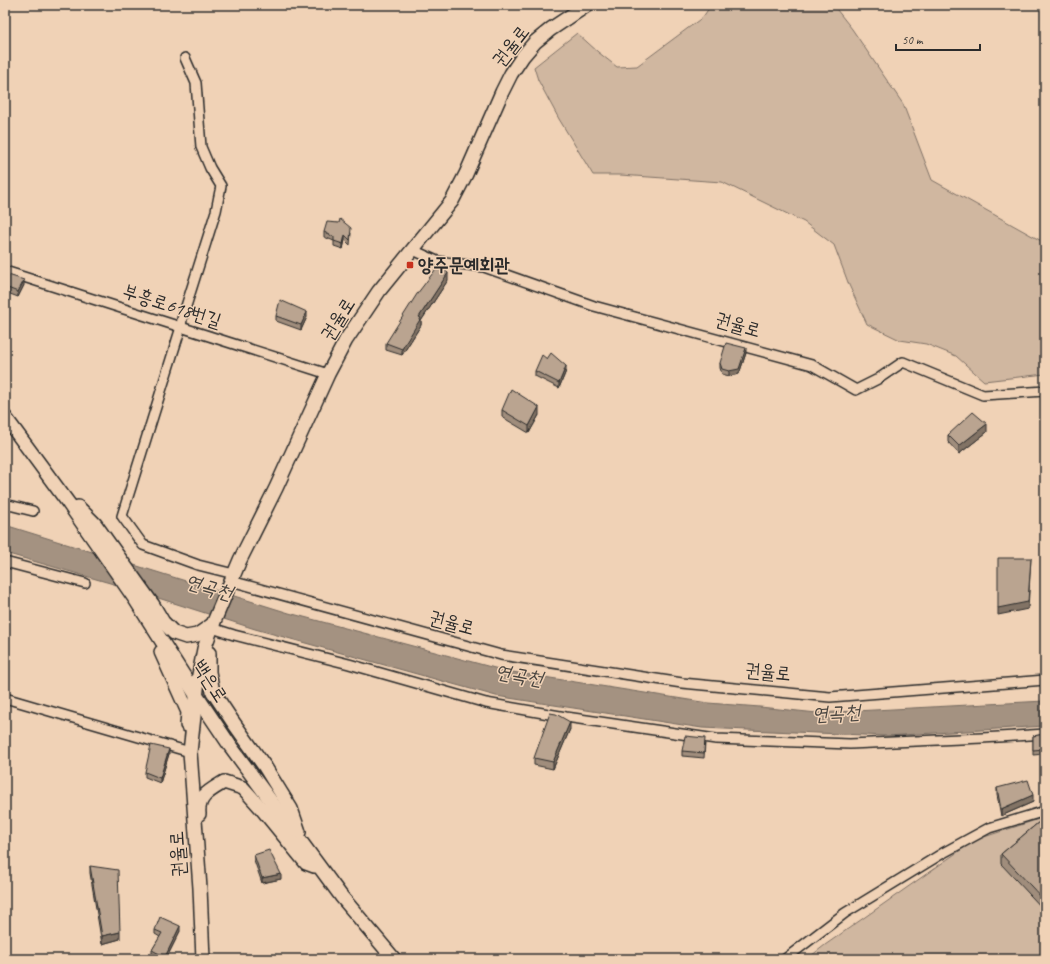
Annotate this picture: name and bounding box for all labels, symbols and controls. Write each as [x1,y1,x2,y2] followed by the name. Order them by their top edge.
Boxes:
[487,21,535,71] street label: 권율로
[896,26,980,52] scale bar
[902,32,924,48] text: 50 m
[418,253,510,277] place label: 양주문예회관
[405,260,415,270] marker: 양주문예회관
[120,279,224,333] street label: 부흥로618번길
[316,293,360,345] street label: 권율로
[713,307,763,343] street label: 권율로
[182,568,237,606] water label: 연곡천
[427,605,477,641] street label: 권율로
[187,655,233,707] street label: 백은로
[493,658,547,692] water label: 연곡천
[744,658,792,686] street label: 권율로
[811,699,863,727] water label: 연곡천
[164,830,192,878] street label: 권율로

